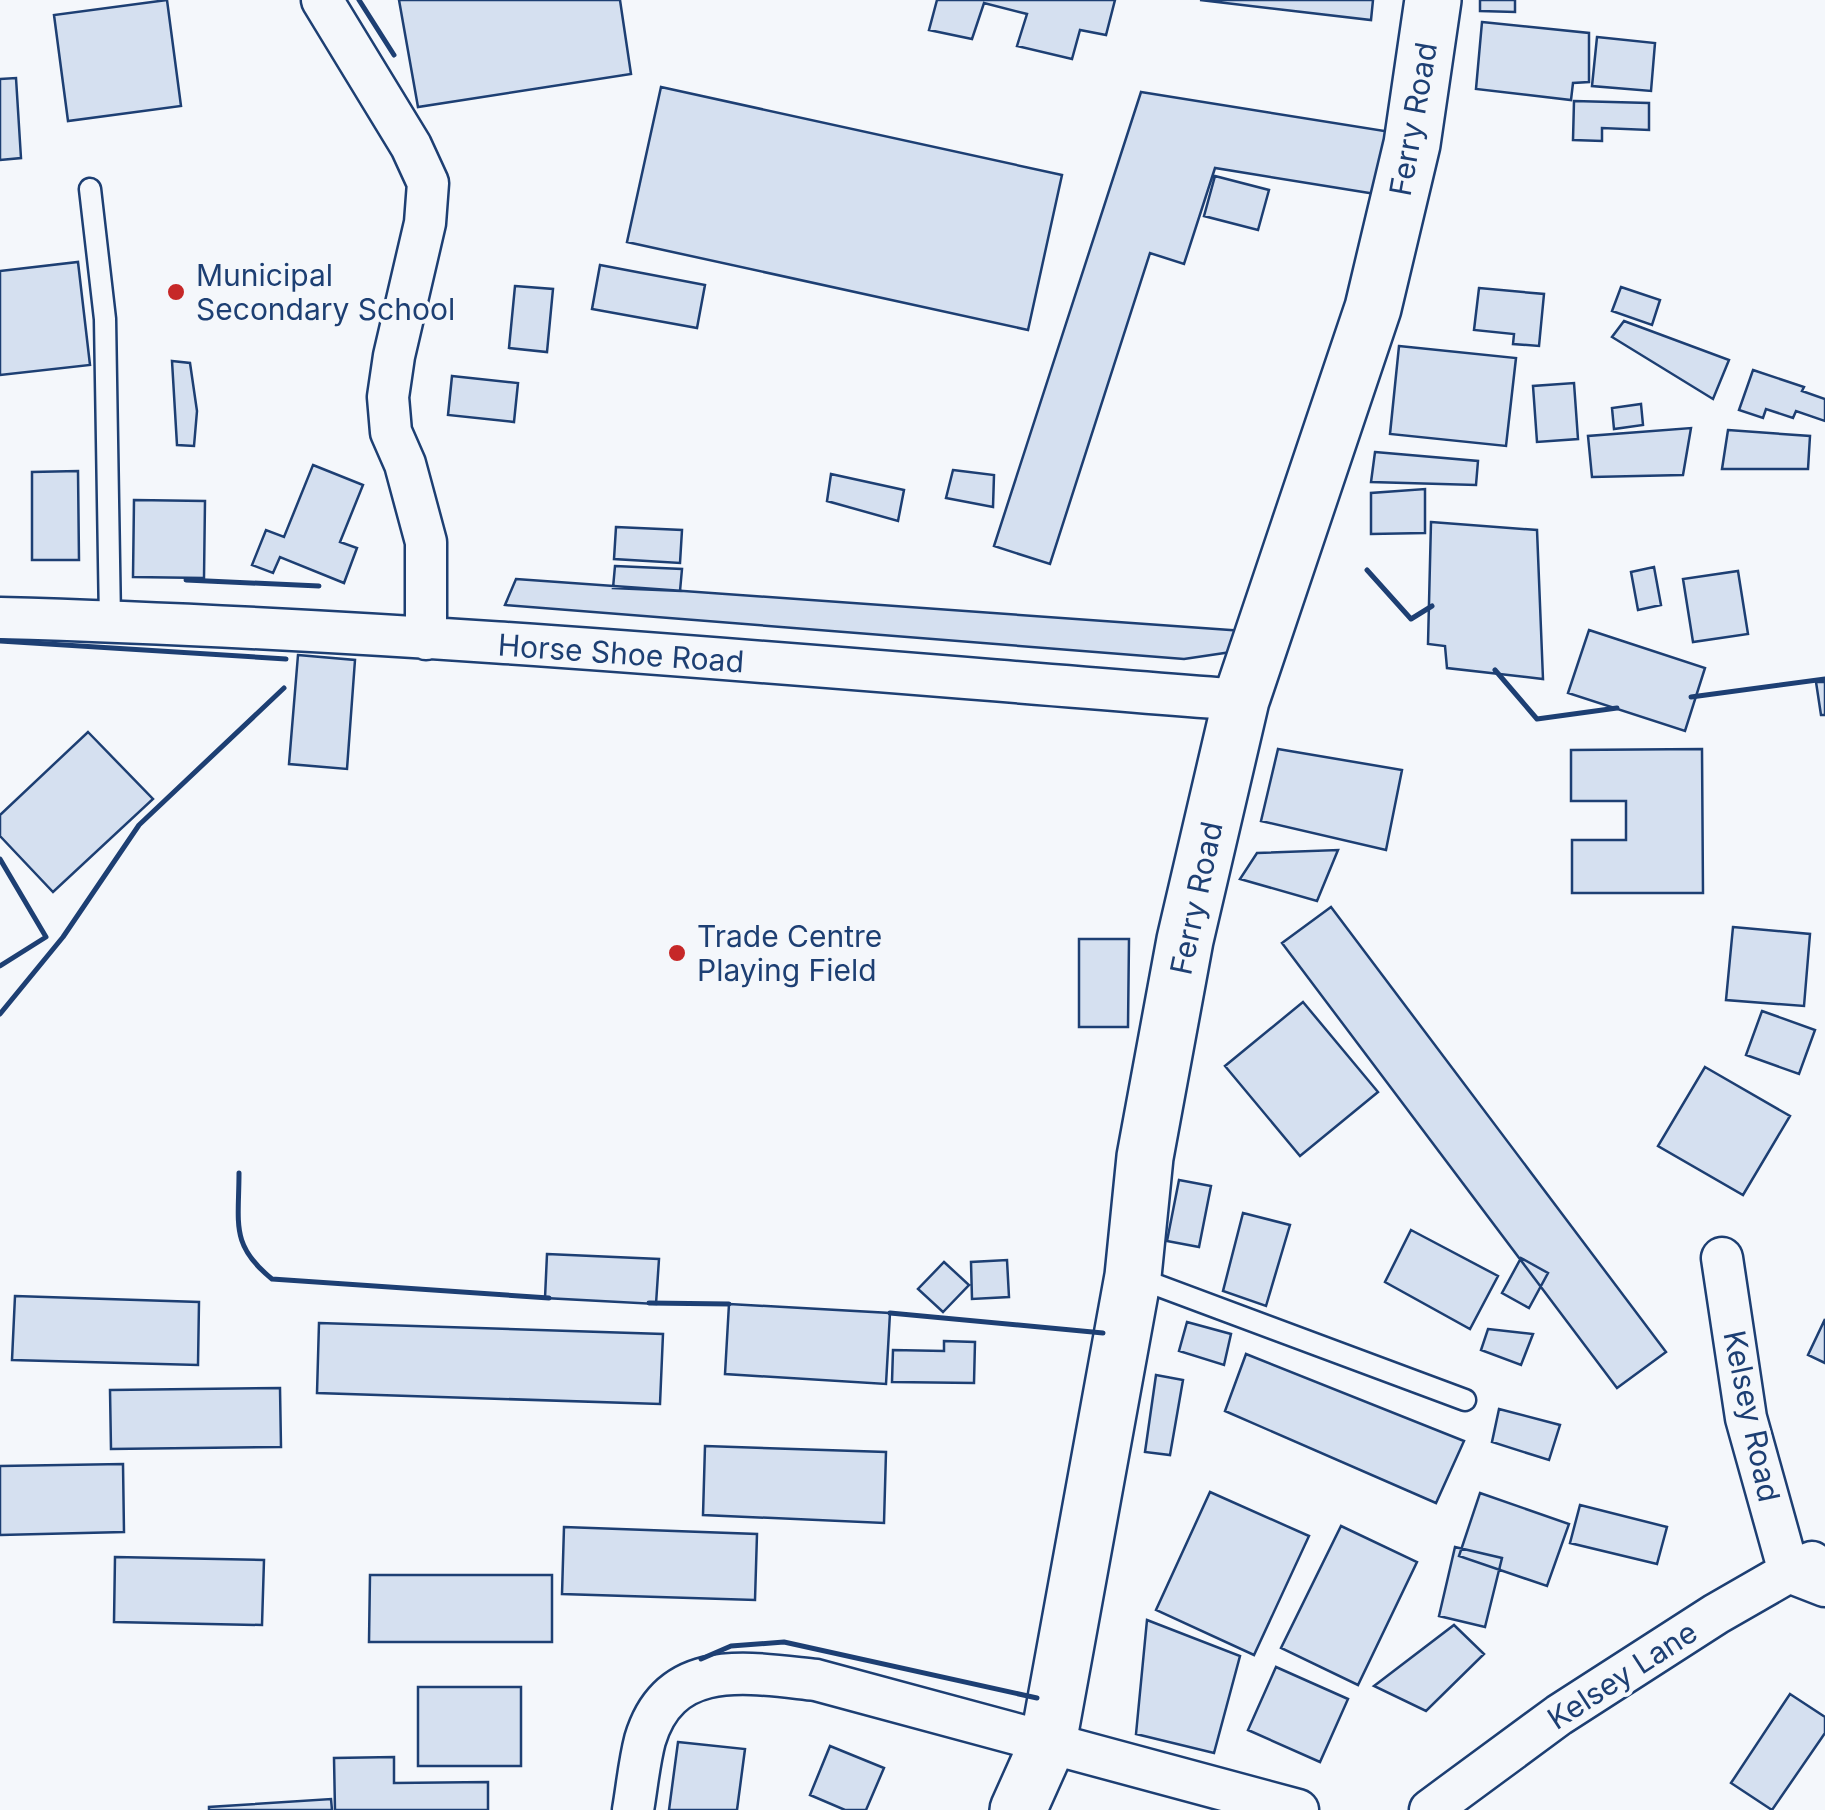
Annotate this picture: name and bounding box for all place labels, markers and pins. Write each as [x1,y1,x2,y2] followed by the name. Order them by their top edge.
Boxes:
[196,257,455,327] place label: Municipal Secondary School
[165,281,187,303] marker: Municipal Secondary School
[697,918,882,988] place label: Trade Centre Playing Field
[666,942,688,964] marker: Trade Centre Playing Field

